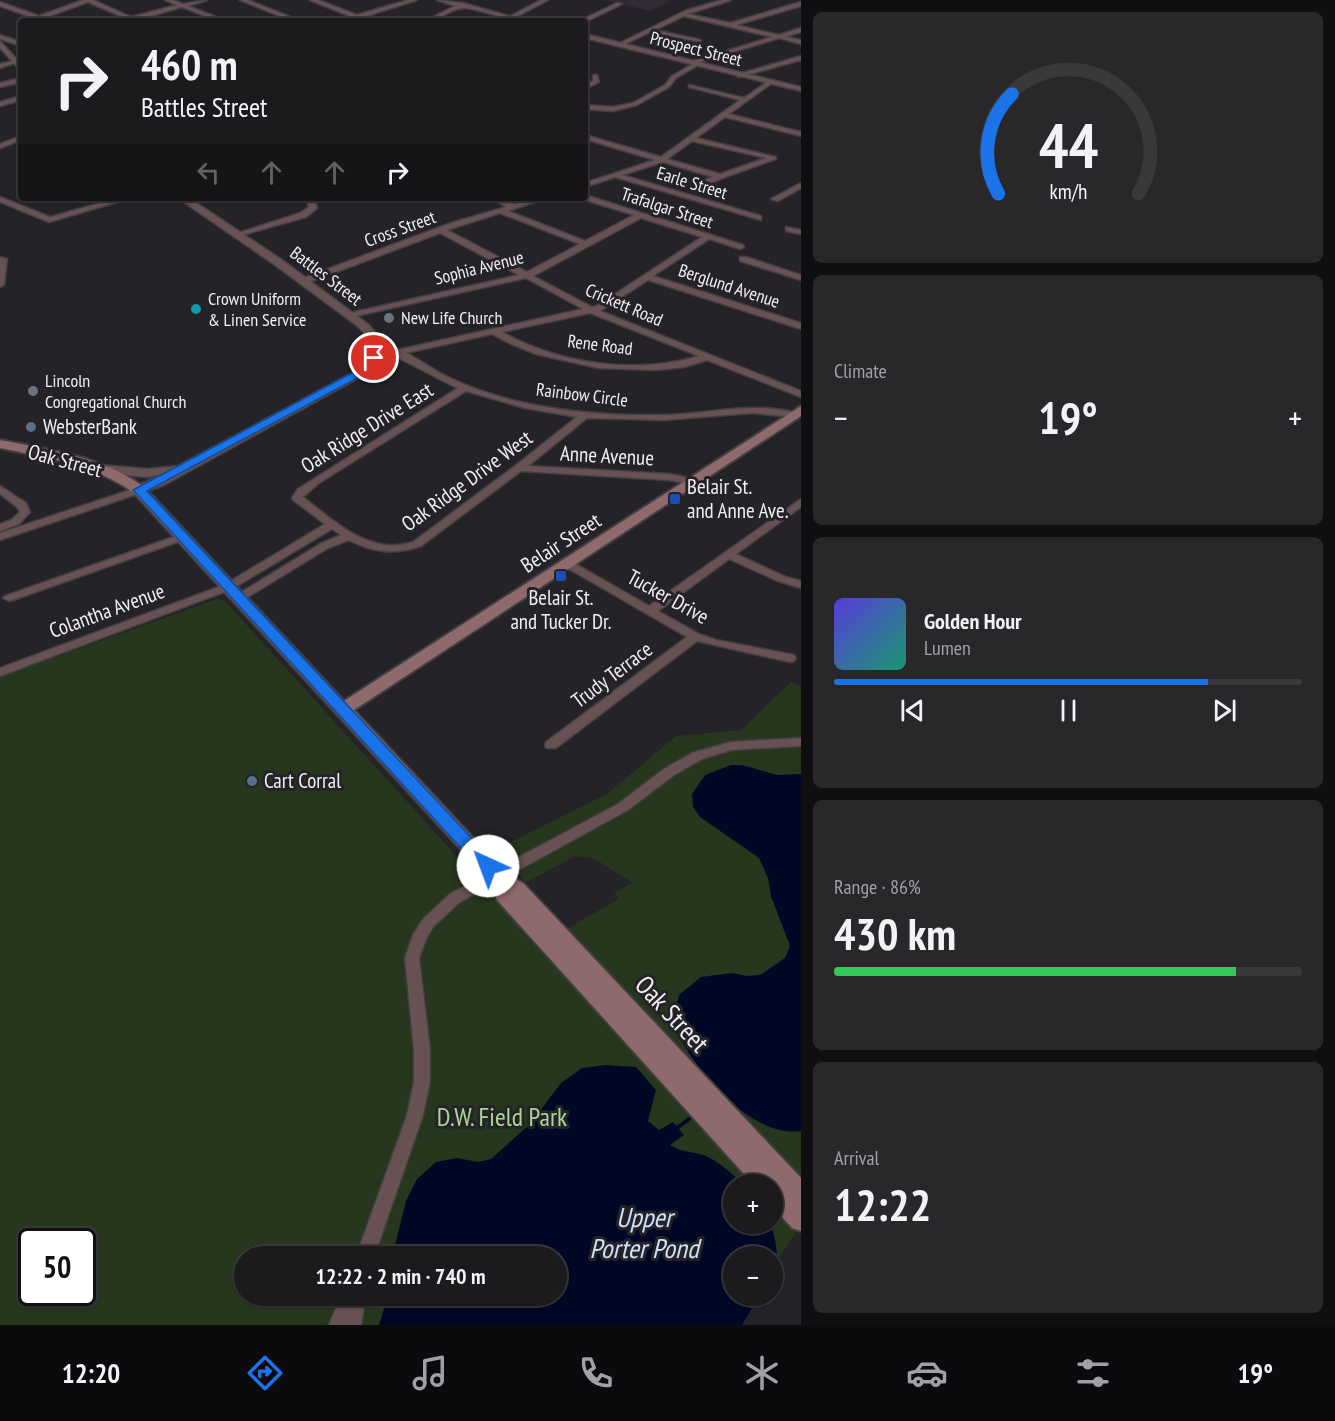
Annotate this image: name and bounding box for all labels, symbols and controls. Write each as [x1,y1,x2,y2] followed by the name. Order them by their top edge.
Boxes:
[648,26,745,71] street label: Prospect Street
[141,37,238,92] text: 460 m
[42,42,120,120] icon: right
[141,90,268,124] text: Battles Street
[1038,104,1098,185] text: 44
[192,156,225,189] icon: left
[255,156,288,189] icon: ahead
[318,156,351,189] icon: ahead
[381,156,414,189] icon: right
[654,161,730,204] street label: Earle Street
[1049,178,1087,206] text: km/h
[618,182,716,233] street label: Trafalgar Street
[361,205,439,252] street label: Cross Street
[286,241,367,310] street label: Battles Street
[432,245,526,290] street label: Sophia Avenue
[676,258,783,313] street label: Berglund Avenue
[582,278,666,331] street label: Crickett Road
[208,287,307,331] place label: Crown Uniform & Linen Service
[189,302,203,316] marker: Crown Uniform & Linen Service
[401,306,502,329] place label: New Life Church
[382,311,396,325] marker: New Life Church
[566,329,634,360] street label: Rene Road
[348,332,399,383] pin
[357,341,390,374] icon: arrive
[834,358,887,384] text: Climate
[45,369,186,413] place label: Lincoln Congregational Church
[296,376,438,479] street label: Oak Ridge Drive East
[535,377,629,412] street label: Rainbow Circle
[26,384,40,398] marker: Lincoln Congregational Church
[1038,388,1098,446] text: 19°
[834,396,848,439] text: −
[1288,396,1302,439] text: +
[43,413,137,440] place label: WebsterBank
[24,420,38,434] marker: WebsterBank
[396,424,538,537] street label: Oak Ridge Drive West
[25,438,105,483] street label: Oak Street
[559,440,655,471] street label: Anne Avenue
[687,473,788,524] place label: Belair St. and Anne Ave.
[668,492,682,506] marker: Belair St. and Anne Ave.
[516,507,606,578] street label: Belair Street
[623,563,714,630] street label: Tucker Drive
[554,569,568,583] marker: Belair St. and Tucker Dr.
[45,577,168,644] street label: Colantha Avenue
[510,584,612,635] place label: Belair St. and Tucker Dr.
[924,607,1022,635] text: Golden Hour
[566,635,658,714] street label: Trudy Terrace
[924,635,971,661] text: Lumen
[896,694,929,727] icon: previous
[1052,694,1085,727] icon: pause
[1208,694,1241,727] icon: next
[264,767,341,794] place label: Cart Corral
[245,774,259,788] marker: Cart Corral
[456,834,520,898] position arrow
[834,874,921,900] text: Range · 86%
[834,904,956,962] text: 430 km
[628,968,716,1059] street label: Oak Street
[437,1100,567,1133] park label: D.W. Field Park
[834,1145,879,1171] text: Arrival
[723,1174,783,1306] map controls
[723,1174,783,1234] button: +
[834,1175,931,1233] text: 12:22
[589,1200,702,1265] water label: Upper Porter Pond
[18,1228,96,1306] speed limit sign: 50
[723,1246,783,1306] button: −
[315,1262,486,1290] text: 12:22 · 2 min · 740 m
[244,1352,286,1394] icon: directions
[409,1352,451,1394] icon: music
[575,1352,617,1394] icon: phone
[741,1352,783,1394] icon: climate
[906,1352,948,1394] icon: car
[1072,1352,1114,1394] icon: filters
[62,1356,120,1390] text: 12:20
[1237,1356,1273,1390] text: 19°

